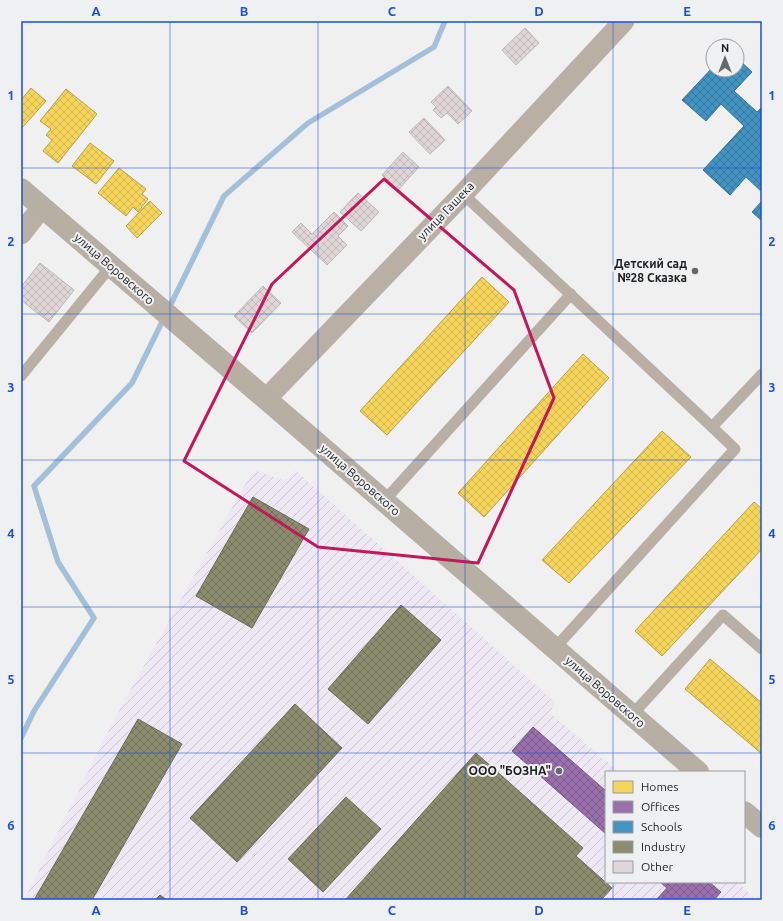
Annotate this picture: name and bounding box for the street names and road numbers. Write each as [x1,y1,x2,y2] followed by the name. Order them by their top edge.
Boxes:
[415,179,477,242] street label: улица Гашека
[72,230,157,307] street label: улица Воровского
[318,441,403,518] street label: улица Воровского
[563,653,648,730] street label: улица Воровского

